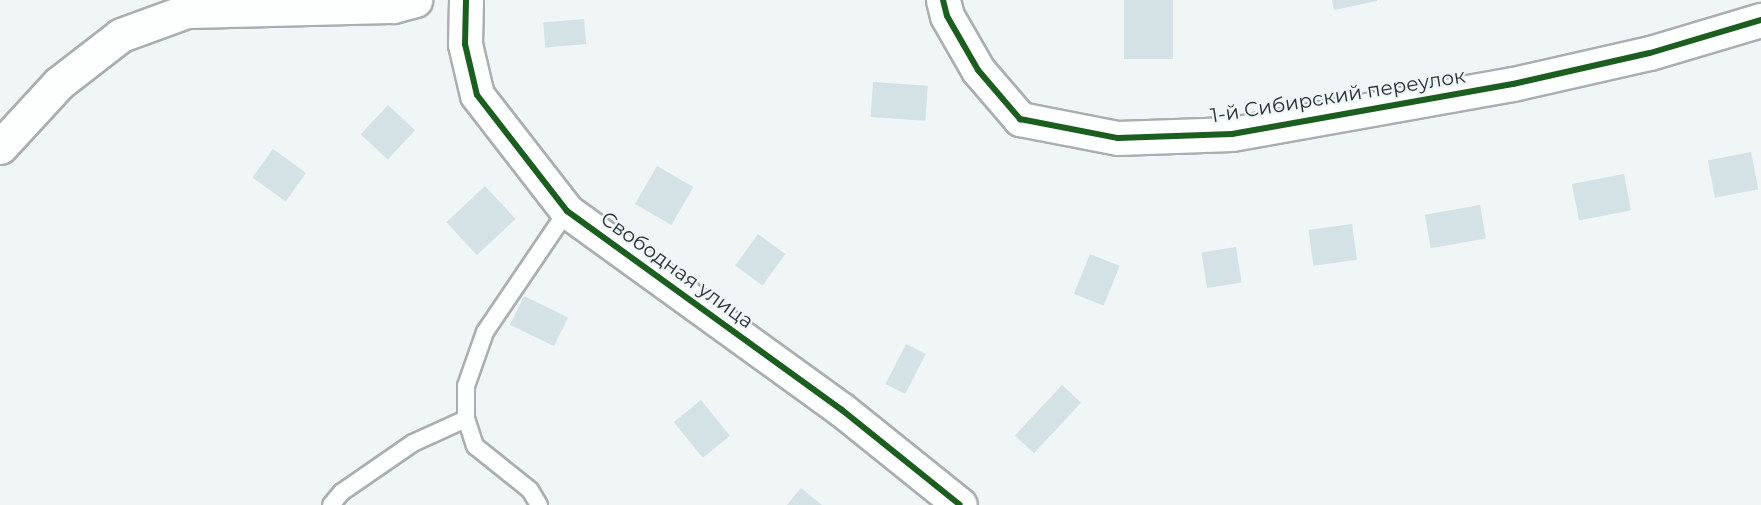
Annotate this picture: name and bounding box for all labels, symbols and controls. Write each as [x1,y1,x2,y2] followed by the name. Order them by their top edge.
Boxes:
[1209,64,1467,128] street label: 1-й Сибирский переулок
[596,207,758,333] street label: Свободная улица

